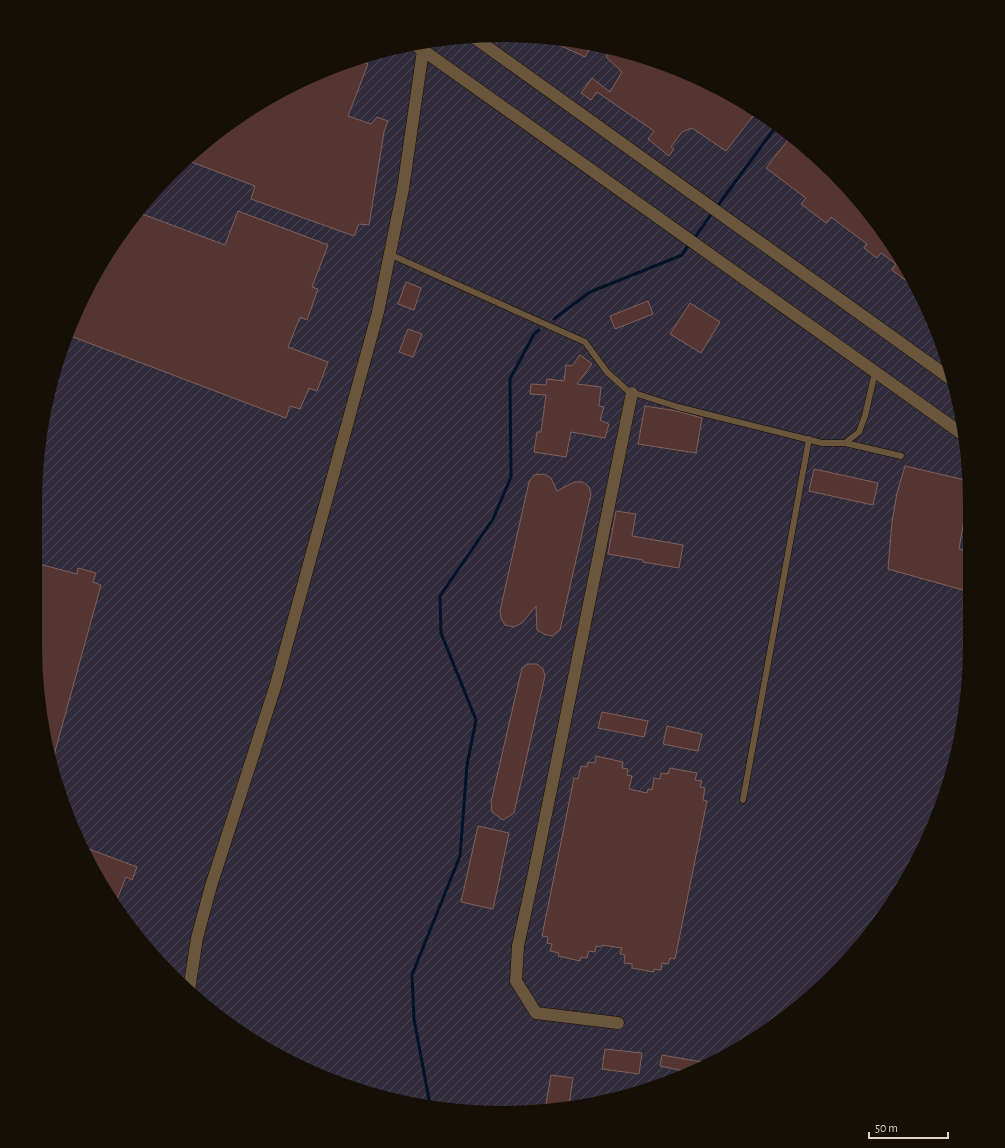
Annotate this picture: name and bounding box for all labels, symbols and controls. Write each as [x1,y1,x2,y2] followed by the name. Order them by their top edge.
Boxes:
[869,1114,948,1140] scale bar
[875,1122,898,1134] text: 50 m

